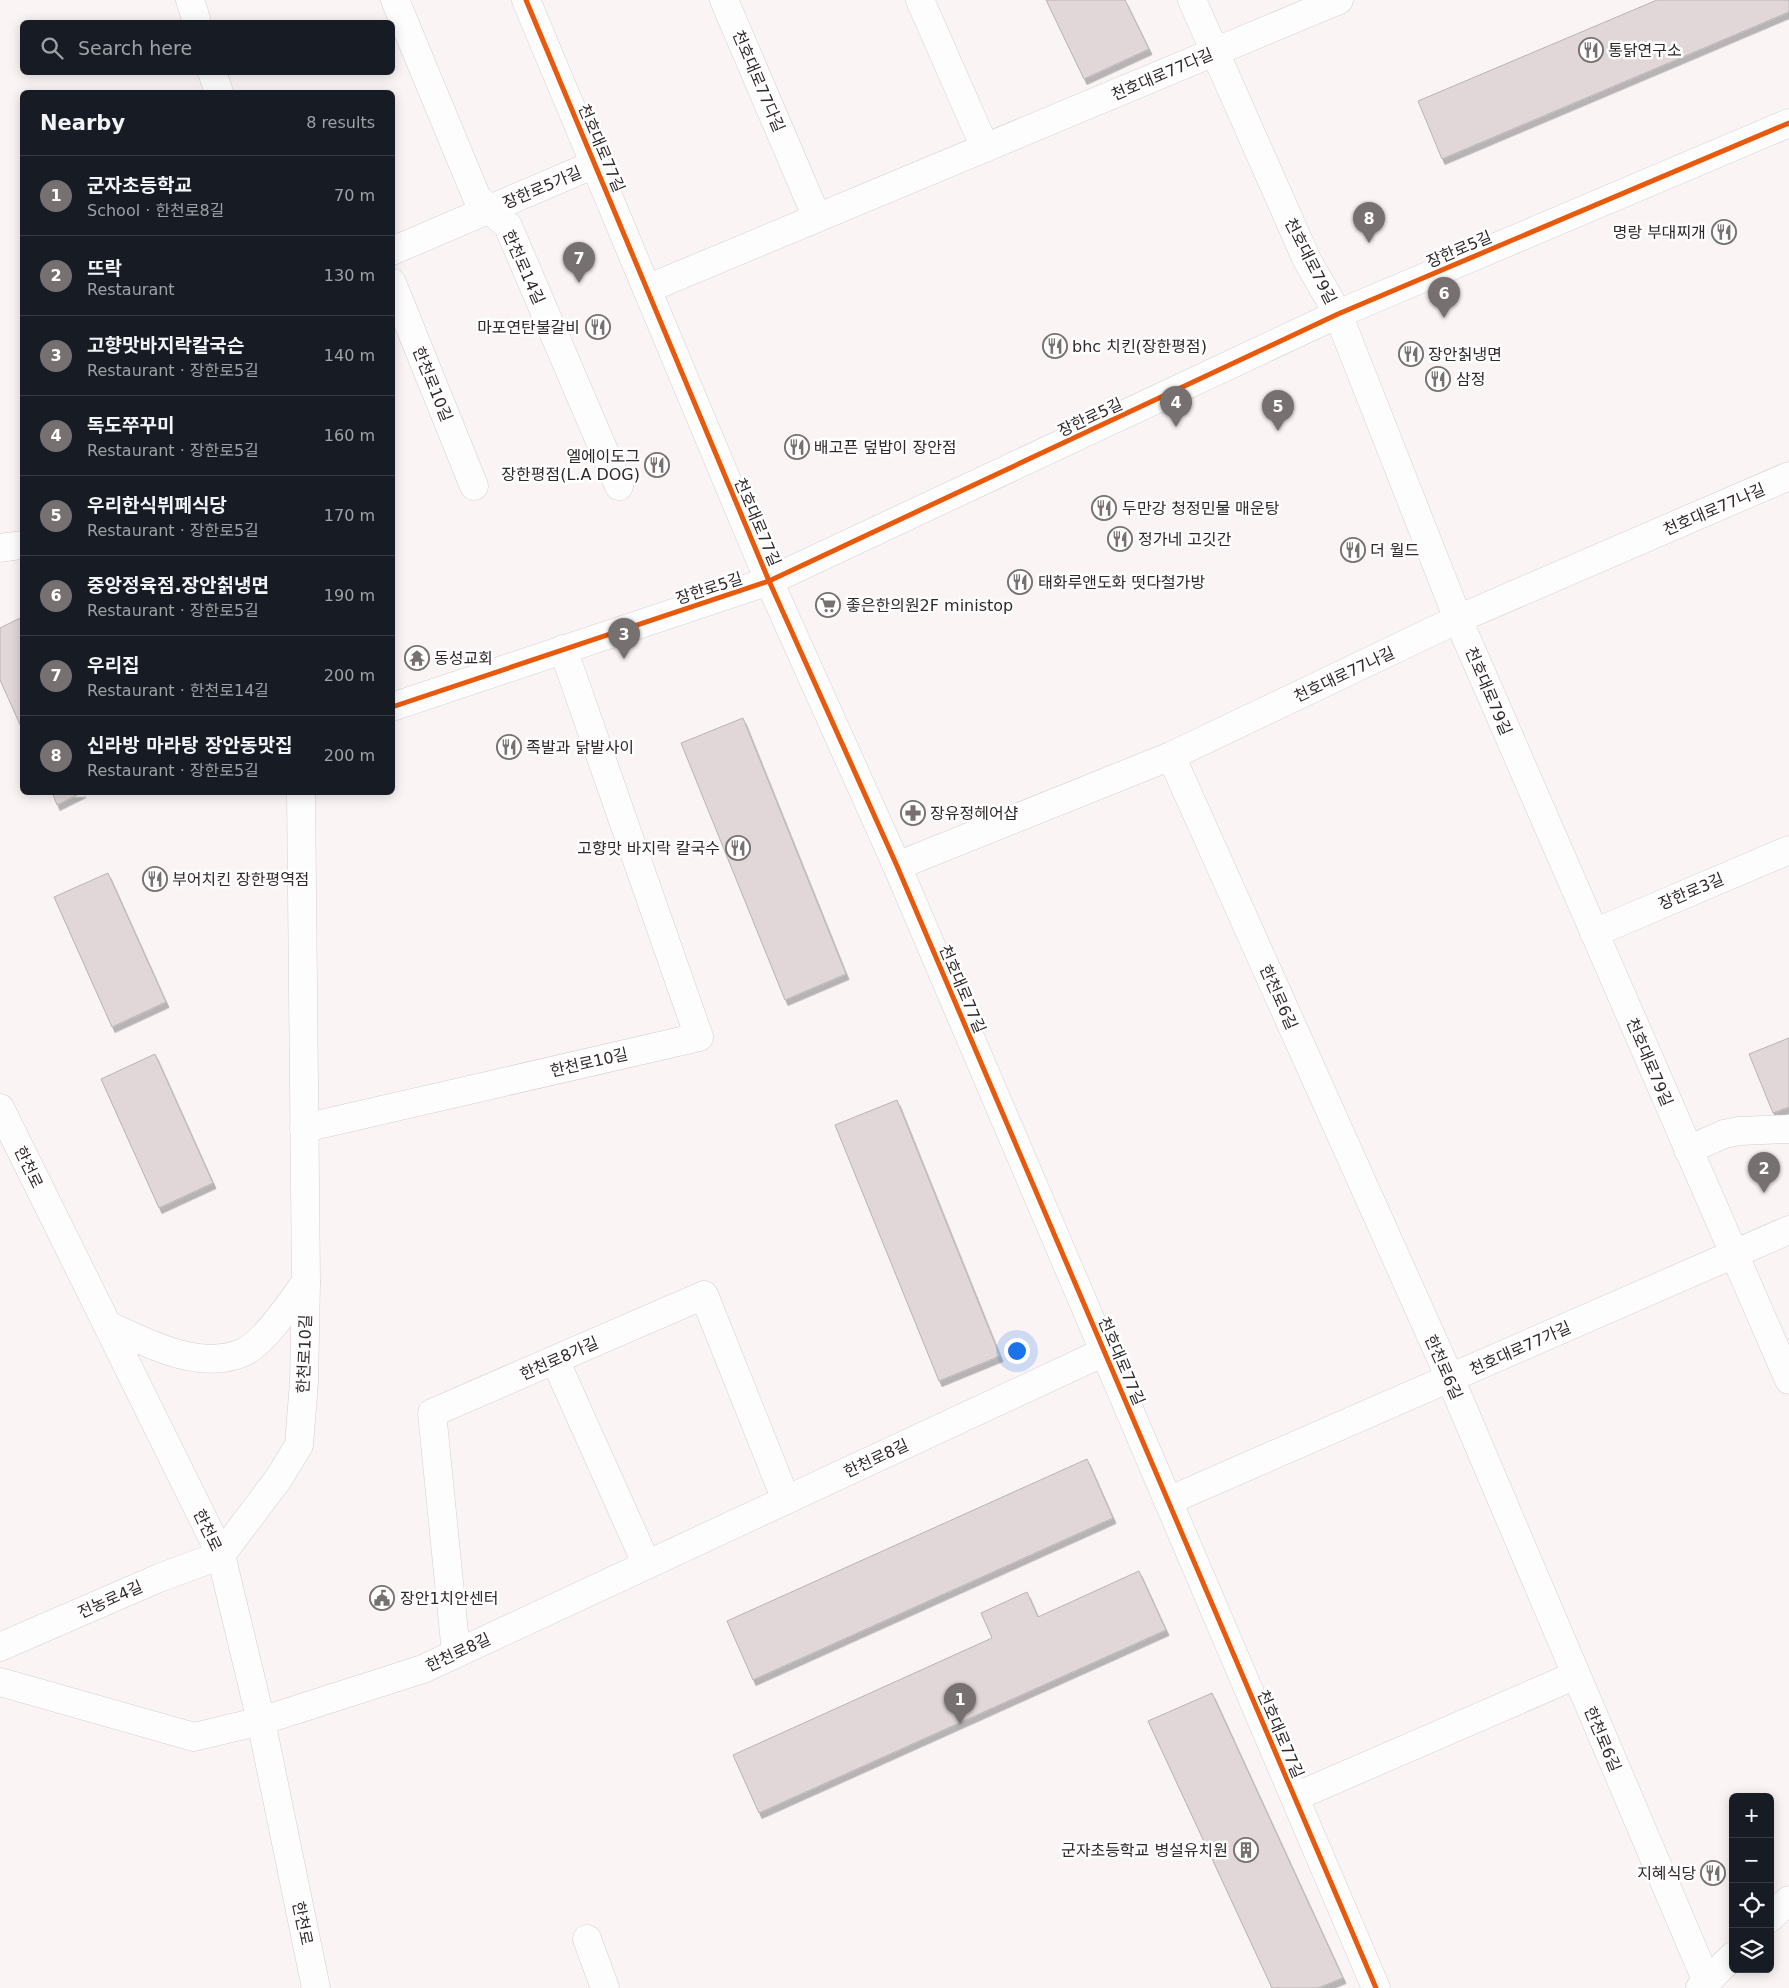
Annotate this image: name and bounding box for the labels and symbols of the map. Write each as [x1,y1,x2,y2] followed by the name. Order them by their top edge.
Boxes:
[729,27,789,135] street label: 천호대로77다길
[1578,37,1604,63] restaurant icon: 통닭연구소
[1608,41,1682,60] place label: 통닭연구소
[1108,44,1216,104] street label: 천호대로77다길
[574,101,629,195] street label: 천호대로77길
[500,162,584,213] street label: 장한로5가길
[1353,202,1385,243] pin: 8
[1281,215,1340,307] street label: 천호대로79길
[1711,219,1737,245] restaurant icon: 명랑 부대찌개
[1613,223,1706,242] place label: 명랑 부대찌개
[499,227,548,307] street label: 한천로14길
[1424,227,1495,272] street label: 장한로5길
[563,242,595,283] pin: 7
[1428,277,1460,318] pin: 6
[585,314,611,340] restaurant icon: 마포연탄불갈비
[477,318,580,337] place label: 마포연탄불갈비
[1042,333,1068,359] restaurant icon: bhc 치킨(장한평점)
[1072,337,1207,356] place label: bhc 치킨(장한평점)
[1398,341,1424,367] restaurant icon: 장안칡냉면
[409,344,456,424] street label: 한천로10길
[1428,345,1502,364] place label: 장안칡냉면
[1425,366,1451,392] restaurant icon: 삼정
[1456,370,1485,389] place label: 삼정
[1160,386,1192,427] pin: 4
[1262,390,1294,431] pin: 5
[1055,394,1126,441] street label: 장한로5길
[784,434,810,460] restaurant icon: 배고픈 덮밥이 장안점
[814,438,957,457] place label: 배고픈 덮밥이 장안점
[501,447,640,484] place label: 엘에이도그 장한평점(L.A DOG)
[644,452,670,478] restaurant icon: 엘에이도그 장한평점(L.A DOG)
[730,475,785,569] street label: 천호대로77길
[1660,479,1768,539] street label: 천호대로77나길
[1091,495,1117,521] restaurant icon: 두만강 청정민물 매운탕
[1122,499,1280,518] place label: 두만강 청정민물 매운탕
[1107,526,1133,552] restaurant icon: 정가네 고깃간
[1138,530,1232,549] place label: 정가네 고깃간
[1340,537,1366,563] restaurant icon: 더 월드
[1370,541,1419,560] place label: 더 월드
[673,569,745,608] street label: 장한로5길
[1007,569,1033,595] restaurant icon: 태화루앤도화 떳다철가방
[1038,573,1205,592] place label: 태화루앤도화 떳다철가방
[815,592,841,618] supermarket icon: 좋은한의원2F ministop
[846,596,1013,615] place label: 좋은한의원2F ministop
[608,618,640,659] pin: 3
[1291,643,1397,706] street label: 천호대로77나길
[1461,644,1516,738] street label: 천호대로79길
[404,645,430,671] temple icon: 동성교회
[434,649,493,668] place label: 동성교회
[496,734,522,760] restaurant icon: 족발과 닭발사이
[526,738,634,757] place label: 족발과 닭발사이
[900,800,926,826] pharmacy icon: 장유정헤어샵
[930,804,1019,823] place label: 장유정헤어샵
[725,835,751,861] restaurant icon: 고향맛 바지락 칼국수
[577,839,720,858] place label: 고향맛 바지락 칼국수
[142,866,168,892] restaurant icon: 부어치킨 장한평역점
[1656,869,1727,914] street label: 장한로3길
[172,870,310,889] place label: 부어치킨 장한평역점
[935,942,990,1036] street label: 천호대로77길
[1256,962,1301,1033] street label: 한천로6길
[1622,1015,1677,1109] street label: 천호대로79길
[548,1044,630,1081] street label: 한천로10길
[10,1143,47,1191] street label: 한천로
[1748,1152,1780,1193] pin: 2
[294,1314,315,1394] street label: 한천로10길
[1094,1314,1149,1408] street label: 천호대로77길
[1467,1318,1574,1379] street label: 천호대로77가길
[1421,1332,1466,1403] street label: 한천로6길
[517,1333,601,1384] street label: 한천로8가길
[1004,1338,1030,1364] your location
[841,1435,912,1482] street label: 한천로8길
[189,1506,226,1554] street label: 한천로
[75,1577,146,1622] street label: 전농로4길
[369,1585,395,1611] public building icon: 장안1치안센터
[400,1589,499,1608] place label: 장안1치안센터
[423,1629,494,1676] street label: 한천로8길
[944,1683,976,1724] pin: 1
[1253,1687,1308,1781] street label: 천호대로77길
[1580,1704,1625,1775] street label: 한천로6길
[1233,1837,1259,1863] building icon: 군자초등학교 병설유치원
[1061,1841,1228,1860] place label: 군자초등학교 병설유치원
[1700,1860,1726,1886] restaurant icon: 지혜식당
[1637,1864,1696,1883] place label: 지혜식당
[289,1900,316,1947] street label: 한천로

